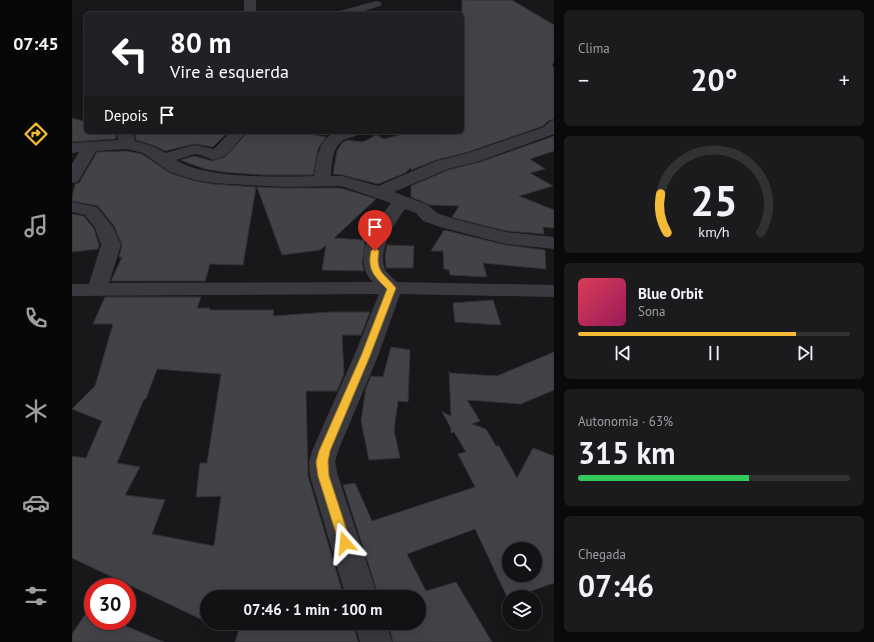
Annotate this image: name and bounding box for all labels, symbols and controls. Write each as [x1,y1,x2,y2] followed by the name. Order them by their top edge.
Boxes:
[170,24,231,61] text: 80 m
[104,28,156,80] icon: left
[13,32,59,55] text: 07:45
[578,40,610,57] text: Clima
[170,60,289,83] text: Vire à esquerda
[690,60,738,99] text: 20°
[578,66,589,94] text: −
[839,66,850,94] text: +
[156,104,178,126] icon: arrive
[104,106,148,125] text: Depois
[22,120,50,148] icon: directions
[690,173,738,226] text: 25
[358,210,392,251] pin
[22,212,50,240] icon: music
[364,216,386,238] icon: arrive
[698,221,730,240] text: km/h
[638,284,703,303] text: Blue Orbit
[638,303,665,320] text: Sona
[22,304,50,332] icon: phone
[612,342,634,364] icon: previous
[703,342,725,364] icon: pause
[794,342,816,364] icon: next
[22,397,50,425] icon: climate
[578,413,673,430] text: Autonomia · 63%
[578,433,676,472] text: 315 km
[22,489,50,517] icon: car
[324,522,366,564] position arrow
[502,542,542,630] map controls
[502,542,542,582] button: search
[578,546,626,563] text: Chegada
[578,566,654,605] text: 07:46
[84,578,136,630] speed limit sign: 30
[22,582,50,610] icon: filters
[502,590,542,630] button: layers
[244,600,382,619] text: 07:46 · 1 min · 100 m

